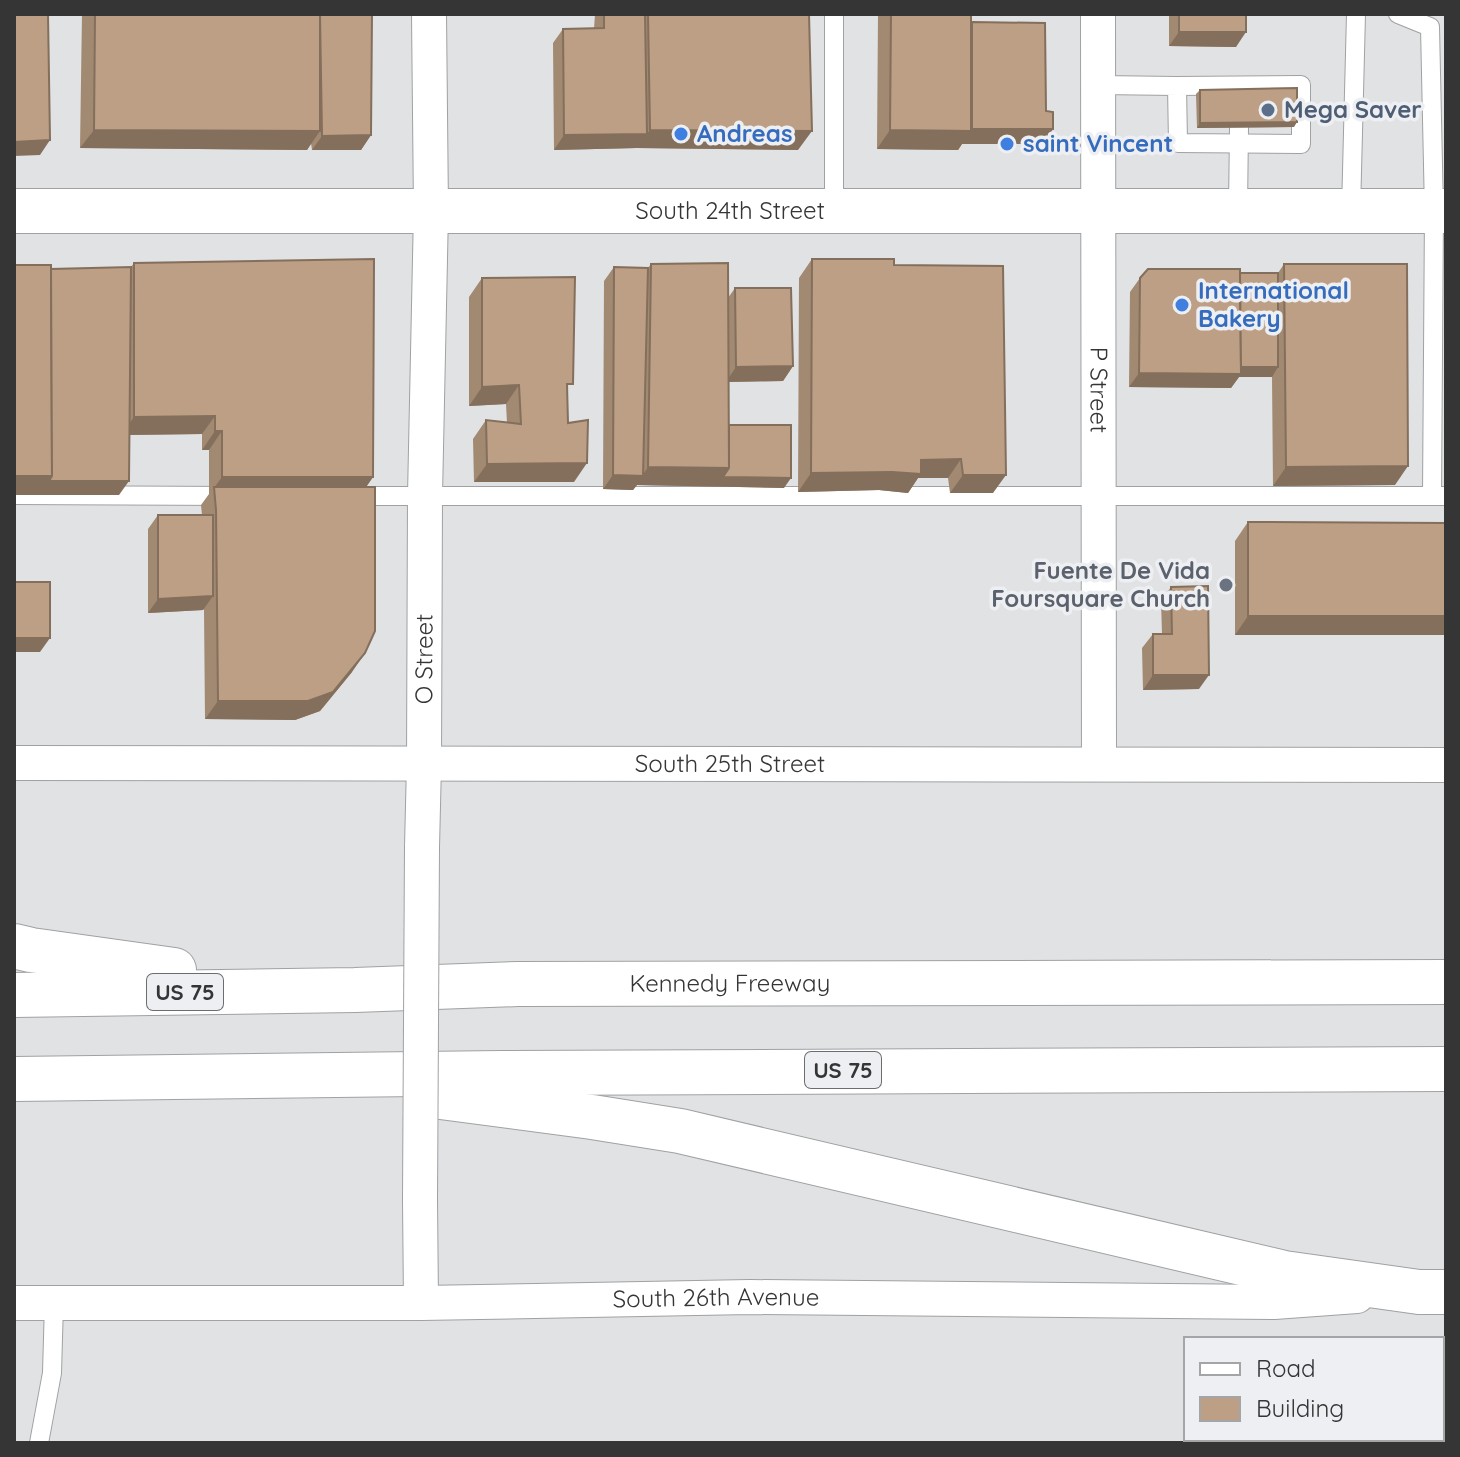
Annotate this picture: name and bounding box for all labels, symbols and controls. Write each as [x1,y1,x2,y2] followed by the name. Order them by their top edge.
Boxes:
[1284,94,1422,124] place label: Mega Saver
[1259,101,1277,119] marker: Mega Saver
[697,118,793,148] place label: Andreas
[672,125,690,143] marker: Andreas
[1023,128,1173,158] place label: saint Vincent
[998,135,1016,153] marker: saint Vincent
[635,195,825,225] street label: South 24th Street
[1198,275,1349,333] place label: International Bakery
[1173,296,1191,314] marker: International Bakery
[1084,347,1115,433] street label: P Street
[991,555,1210,613] place label: Fuente De Vida Foursquare Church
[1217,576,1235,594] marker: Fuente De Vida Foursquare Church
[408,614,439,704] street label: O Street
[635,748,825,778] street label: South 25th Street
[629,967,830,998] street label: Kennedy Freeway
[147,974,223,1010] road number: US 75
[805,1052,881,1088] road number: US 75
[612,1281,819,1314] street label: South 26th Avenue
[1184,1337,1444,1441] legend
[1256,1353,1316,1383] text: Road
[1256,1393,1344,1423] text: Building

